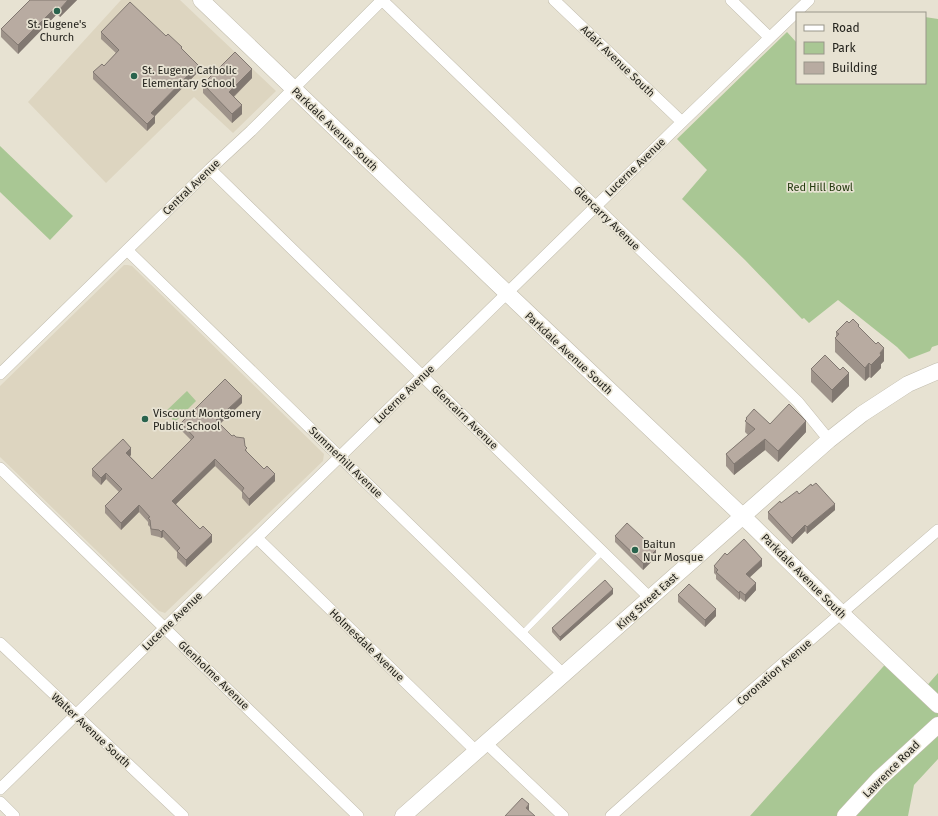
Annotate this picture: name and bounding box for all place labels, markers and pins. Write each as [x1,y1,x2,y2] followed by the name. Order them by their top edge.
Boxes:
[52,6,62,16] marker: St. Eugene's Church
[28,18,87,44] place label: St. Eugene's Church
[142,64,237,90] place label: St. Eugene Catholic Elementary School
[129,71,139,81] marker: St. Eugene Catholic Elementary School
[153,407,261,433] place label: Viscount Montgomery Public School
[140,414,150,424] marker: Viscount Montgomery Public School
[643,538,703,564] place label: Baitun Nur Mosque
[630,545,640,555] marker: Baitun Nur Mosque

